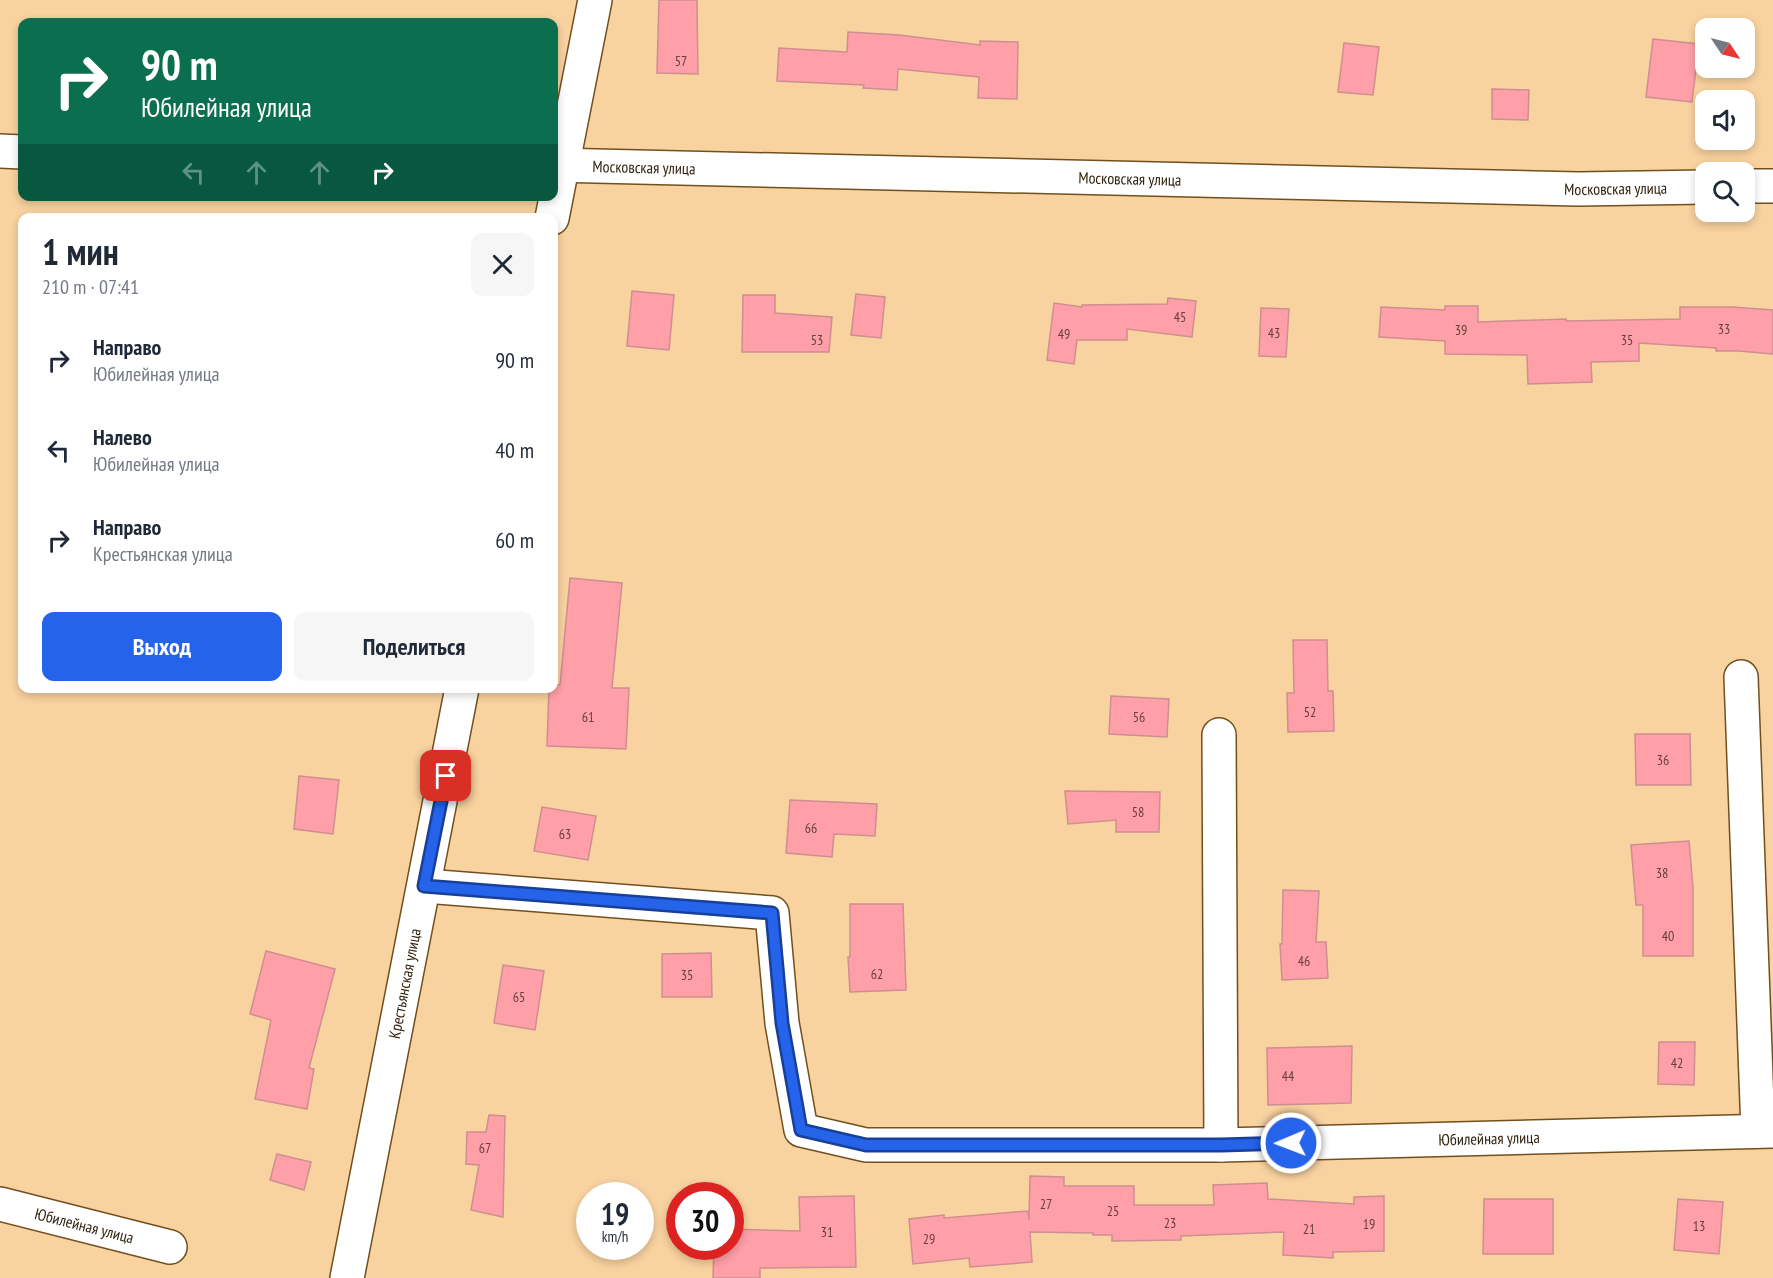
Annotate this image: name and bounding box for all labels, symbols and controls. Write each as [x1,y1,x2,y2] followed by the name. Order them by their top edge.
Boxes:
[1695,18,1755,78] north arrow
[1695,18,1755,222] map controls
[141,37,218,92] text: 90 m
[42,42,120,120] icon: right
[675,52,687,70] house number: 57
[141,90,312,124] text: Юбилейная улица
[1695,90,1755,150] button: sound
[177,156,210,189] icon: left
[240,156,273,189] icon: ahead
[303,156,336,189] icon: ahead
[366,156,399,189] icon: right
[592,156,696,178] street label: Московская улица
[1695,162,1755,222] button: search
[1078,167,1182,190] street label: Московская улица
[1564,178,1667,199] street label: Московская улица
[42,228,119,275] text: 1 мин
[471,233,534,296] button: close
[42,274,139,300] text: 210 m · 07:41
[1174,308,1186,326] house number: 45
[1718,320,1730,338] house number: 33
[1455,321,1467,339] house number: 39
[1268,324,1280,342] house number: 43
[1058,325,1070,343] house number: 49
[811,331,823,349] house number: 53
[1621,331,1633,349] house number: 35
[93,333,161,361] text: Направо
[42,344,75,377] icon: right
[495,346,534,374] text: 90 m
[93,361,220,387] text: Юбилейная улица
[93,423,152,451] text: Налево
[42,434,75,467] icon: left
[495,436,534,464] text: 40 m
[93,451,220,477] text: Юбилейная улица
[93,513,161,541] text: Направо
[42,524,75,557] icon: right
[495,526,534,554] text: 60 m
[93,541,233,567] text: Крестьянская улица
[42,612,282,681] button: Выход
[294,612,534,681] button: Поделиться
[1304,703,1316,721] house number: 52
[582,708,594,726] house number: 61
[1133,708,1145,726] house number: 56
[420,750,471,801] pin
[1657,751,1669,769] house number: 36
[429,759,462,792] icon: arrive
[1132,803,1144,821] house number: 58
[805,819,817,837] house number: 66
[559,825,571,843] house number: 63
[1656,864,1668,882] house number: 38
[384,927,425,1040] street label: Крестьянская улица
[1662,927,1674,945] house number: 40
[1298,952,1310,970] house number: 46
[871,965,883,983] house number: 62
[681,966,693,984] house number: 35
[513,988,525,1006] house number: 65
[1671,1054,1683,1072] house number: 42
[1282,1067,1295,1085] house number: 44
[1259,1111,1323,1175] position arrow
[1438,1127,1540,1149] street label: Юбилейная улица
[479,1139,491,1157] house number: 67
[666,1182,744,1260] speed limit sign: 30
[601,1194,629,1233] text: 19
[1040,1195,1052,1213] house number: 27
[1107,1202,1119,1220] house number: 25
[33,1203,136,1247] street label: Юбилейная улица
[1164,1214,1176,1232] house number: 23
[1363,1215,1375,1233] house number: 19
[1693,1217,1705,1235] house number: 13
[1303,1220,1315,1238] house number: 21
[821,1223,833,1241] house number: 31
[602,1227,628,1246] text: km/h
[923,1230,935,1248] house number: 29

